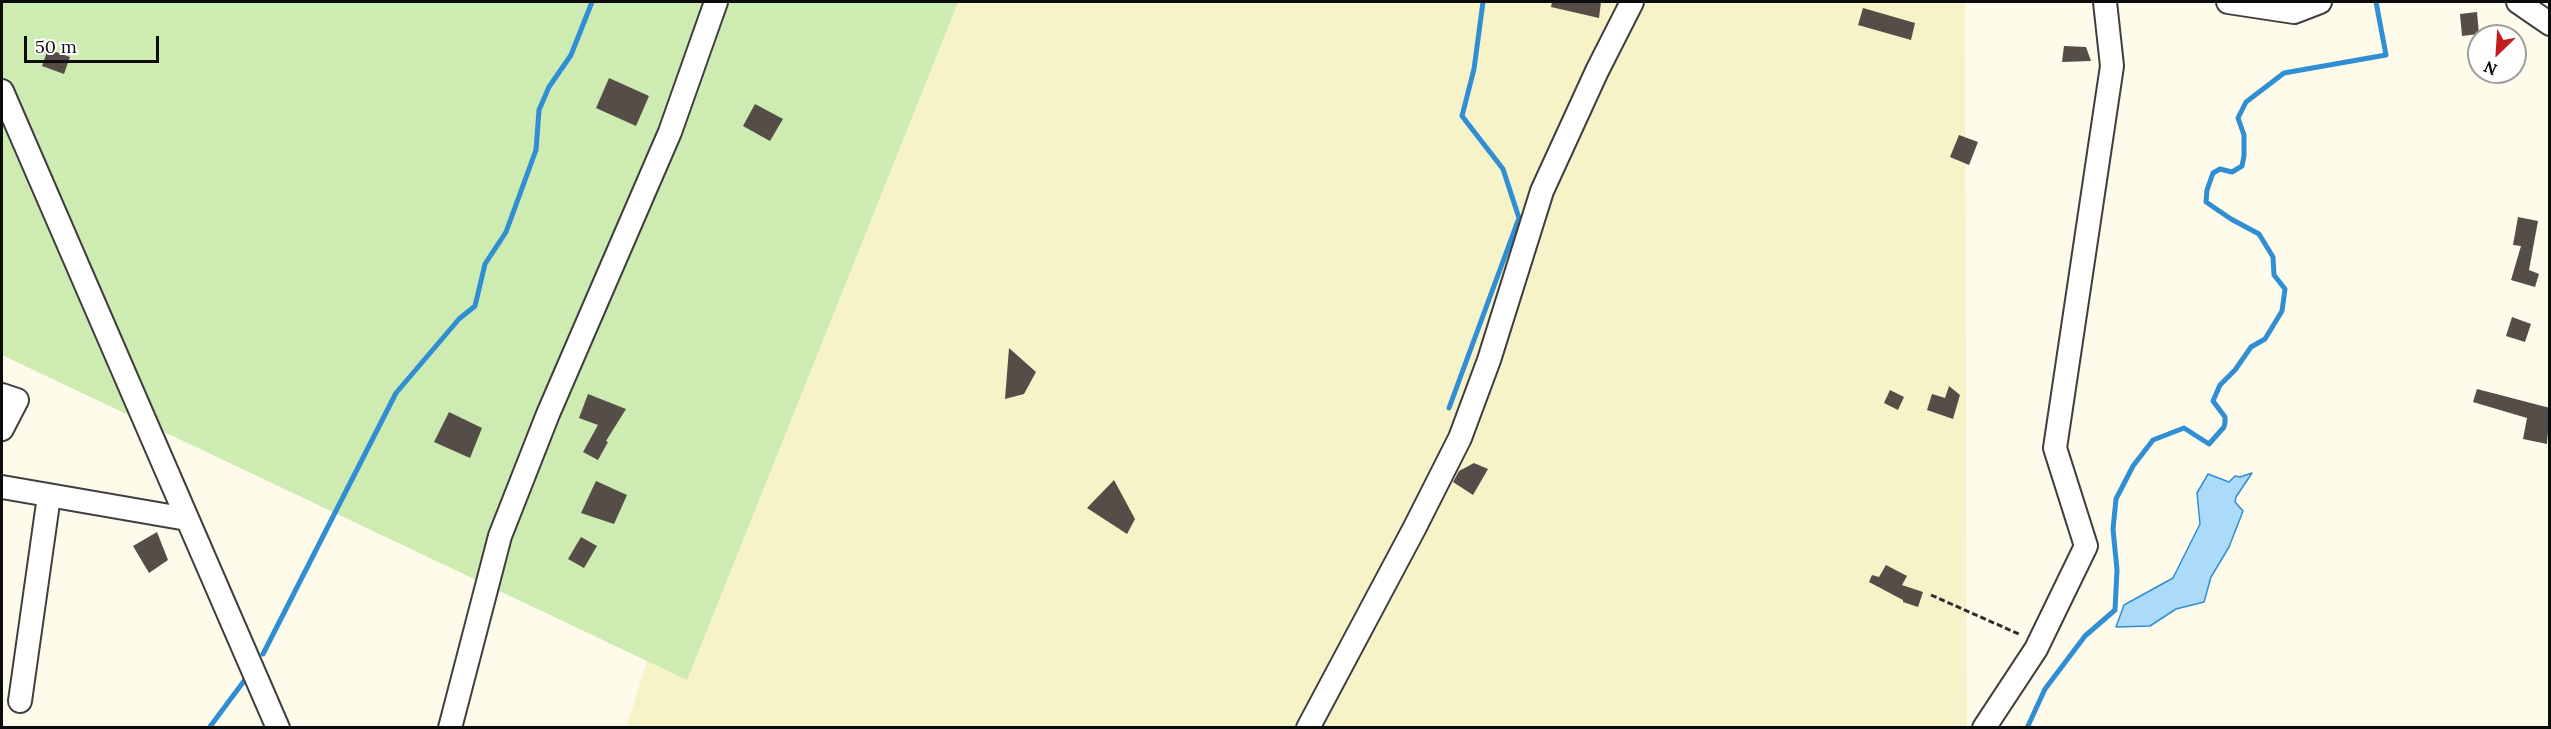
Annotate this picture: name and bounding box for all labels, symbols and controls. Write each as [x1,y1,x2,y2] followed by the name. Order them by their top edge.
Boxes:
[27,24,162,62] scale bar
[2467,24,2527,84] north arrow
[35,35,77,58] text: 50 m
[2480,57,2500,80] text: N

